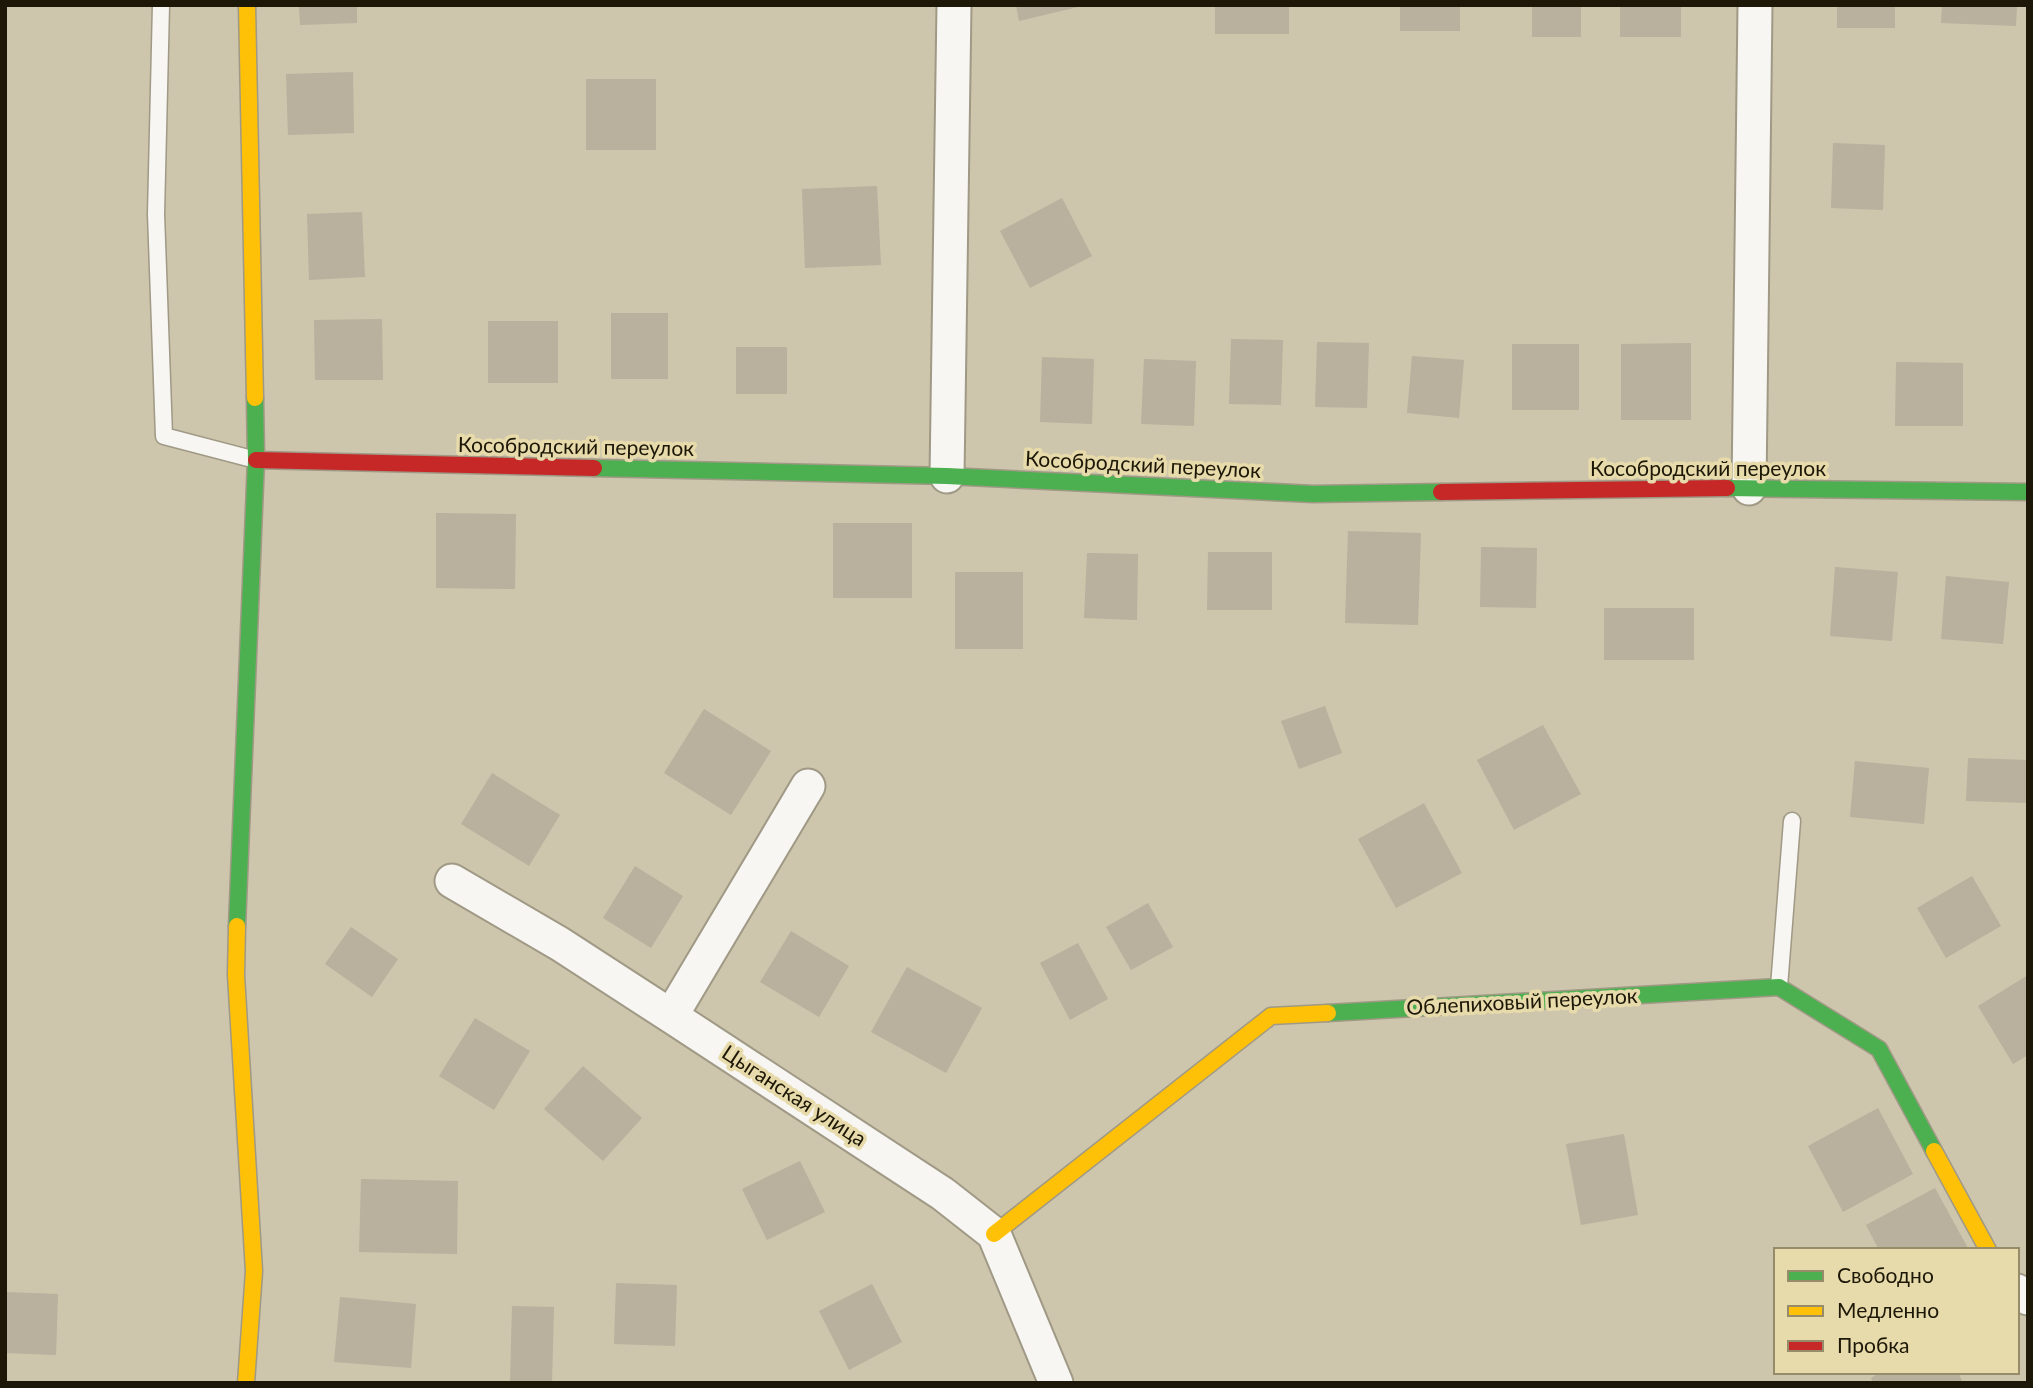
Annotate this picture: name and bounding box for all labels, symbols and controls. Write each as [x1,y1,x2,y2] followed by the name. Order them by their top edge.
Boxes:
[458,431,694,460] street label: Кособродский переулок
[1025,445,1262,482] street label: Кособродский переулок
[1590,455,1826,480] street label: Кособродский переулок
[1406,982,1638,1019] street label: Облепиховый переулок
[718,1039,871,1151] street label: Цыганская улица
[1774,1248,2019,1374] legend
[1837,1262,1934,1287] text: Свободно
[1837,1297,1939,1322] text: Медленно
[1837,1332,1910,1357] text: Пробка

